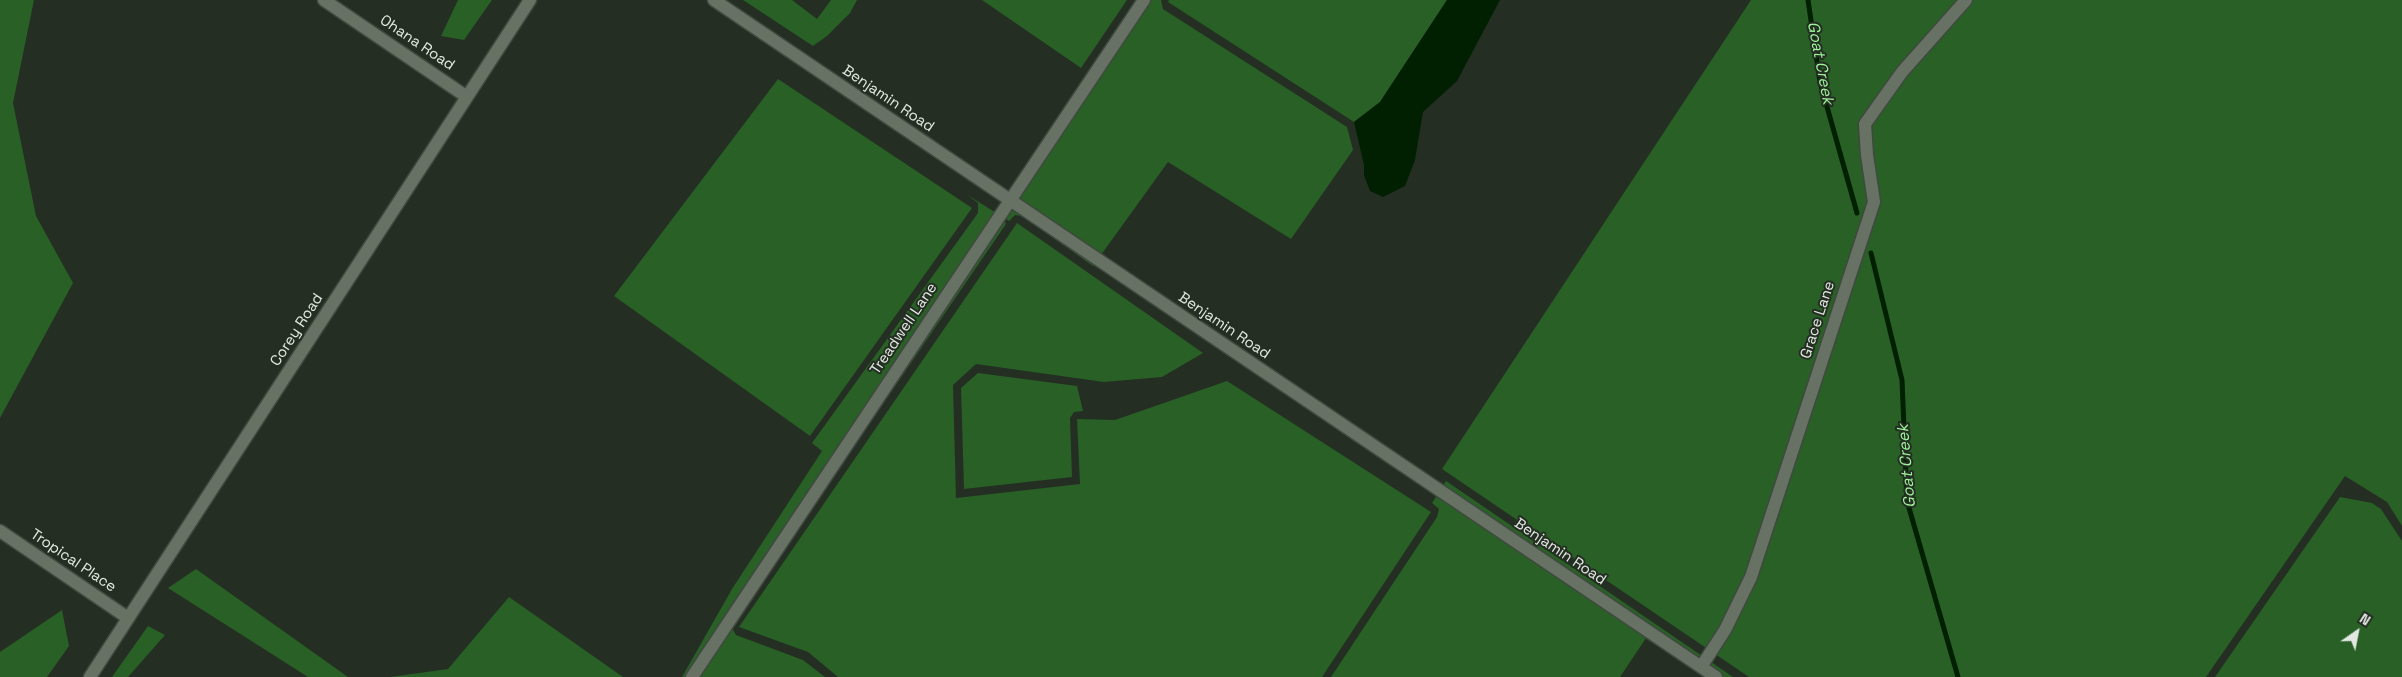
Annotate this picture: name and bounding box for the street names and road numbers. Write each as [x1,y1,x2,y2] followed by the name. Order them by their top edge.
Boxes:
[376,11,458,75] street label: Ohana Road
[839,62,937,136] street label: Benjamin Road
[1797,279,1839,361] street label: Grace Lane
[867,280,941,378] street label: Treadwell Lane
[1175,289,1273,363] street label: Benjamin Road
[267,290,327,370] street label: Corey Road
[1511,515,1609,589] street label: Benjamin Road
[27,526,119,596] street label: Tropical Place

